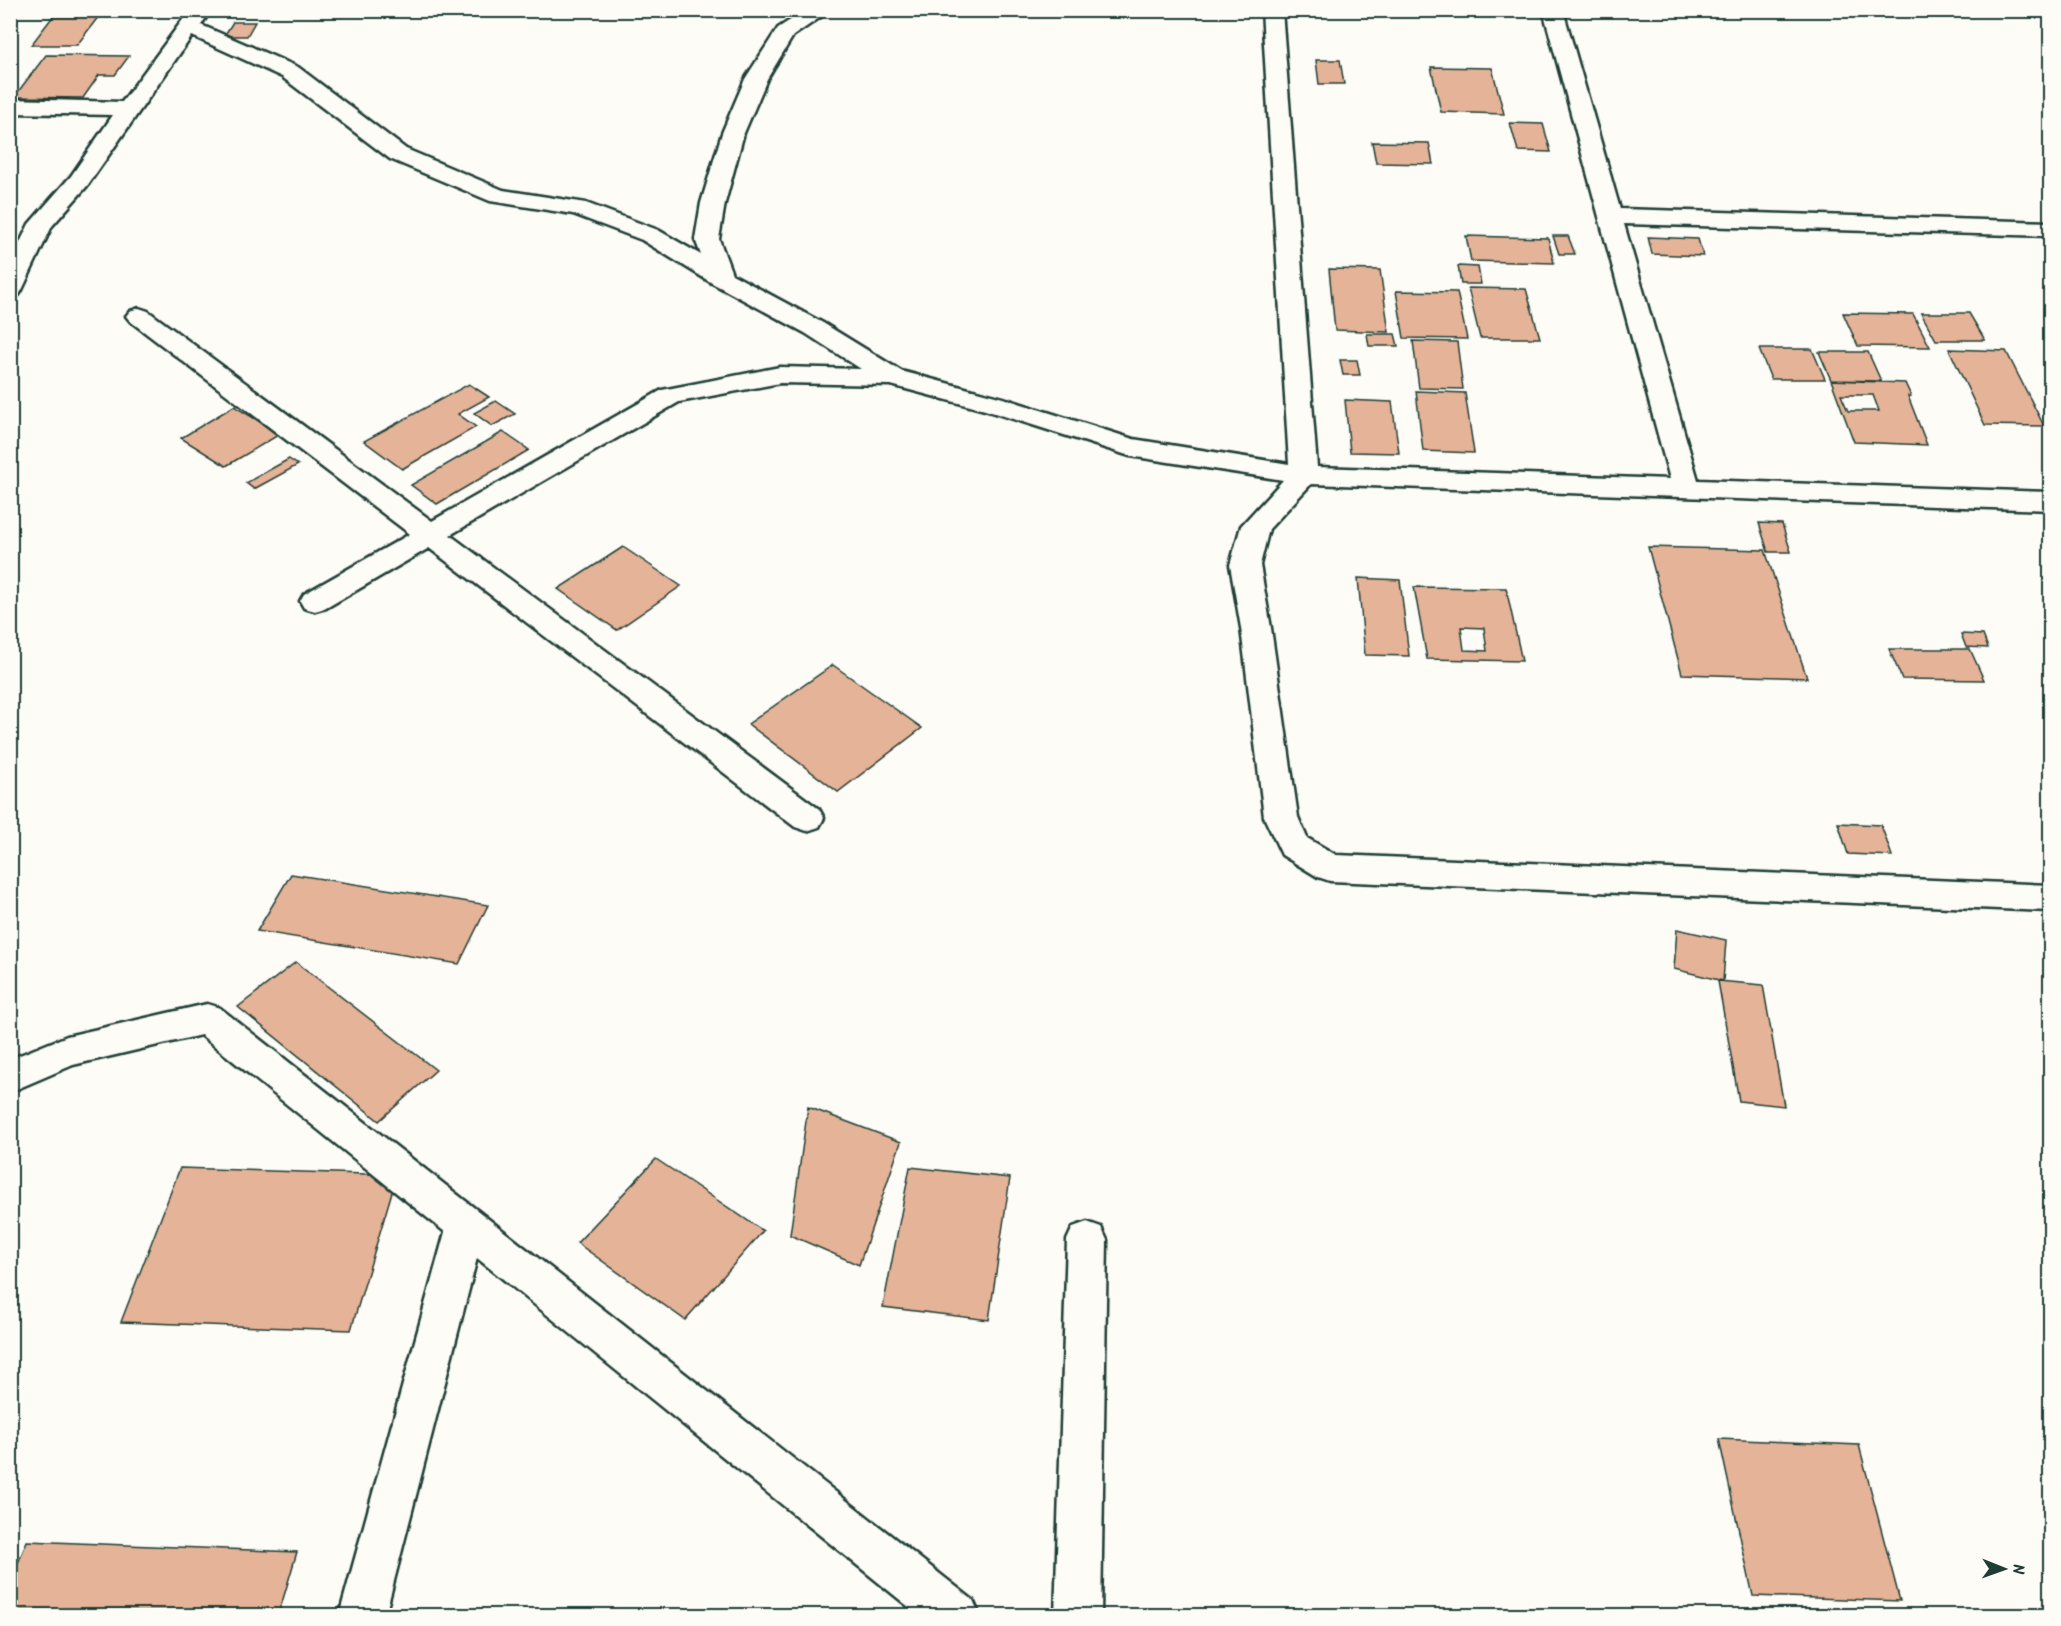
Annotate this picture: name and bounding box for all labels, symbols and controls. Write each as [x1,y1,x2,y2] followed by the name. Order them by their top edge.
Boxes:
[1974,1539,2034,1599] north arrow
[2005,1564,2030,1575] text: N

